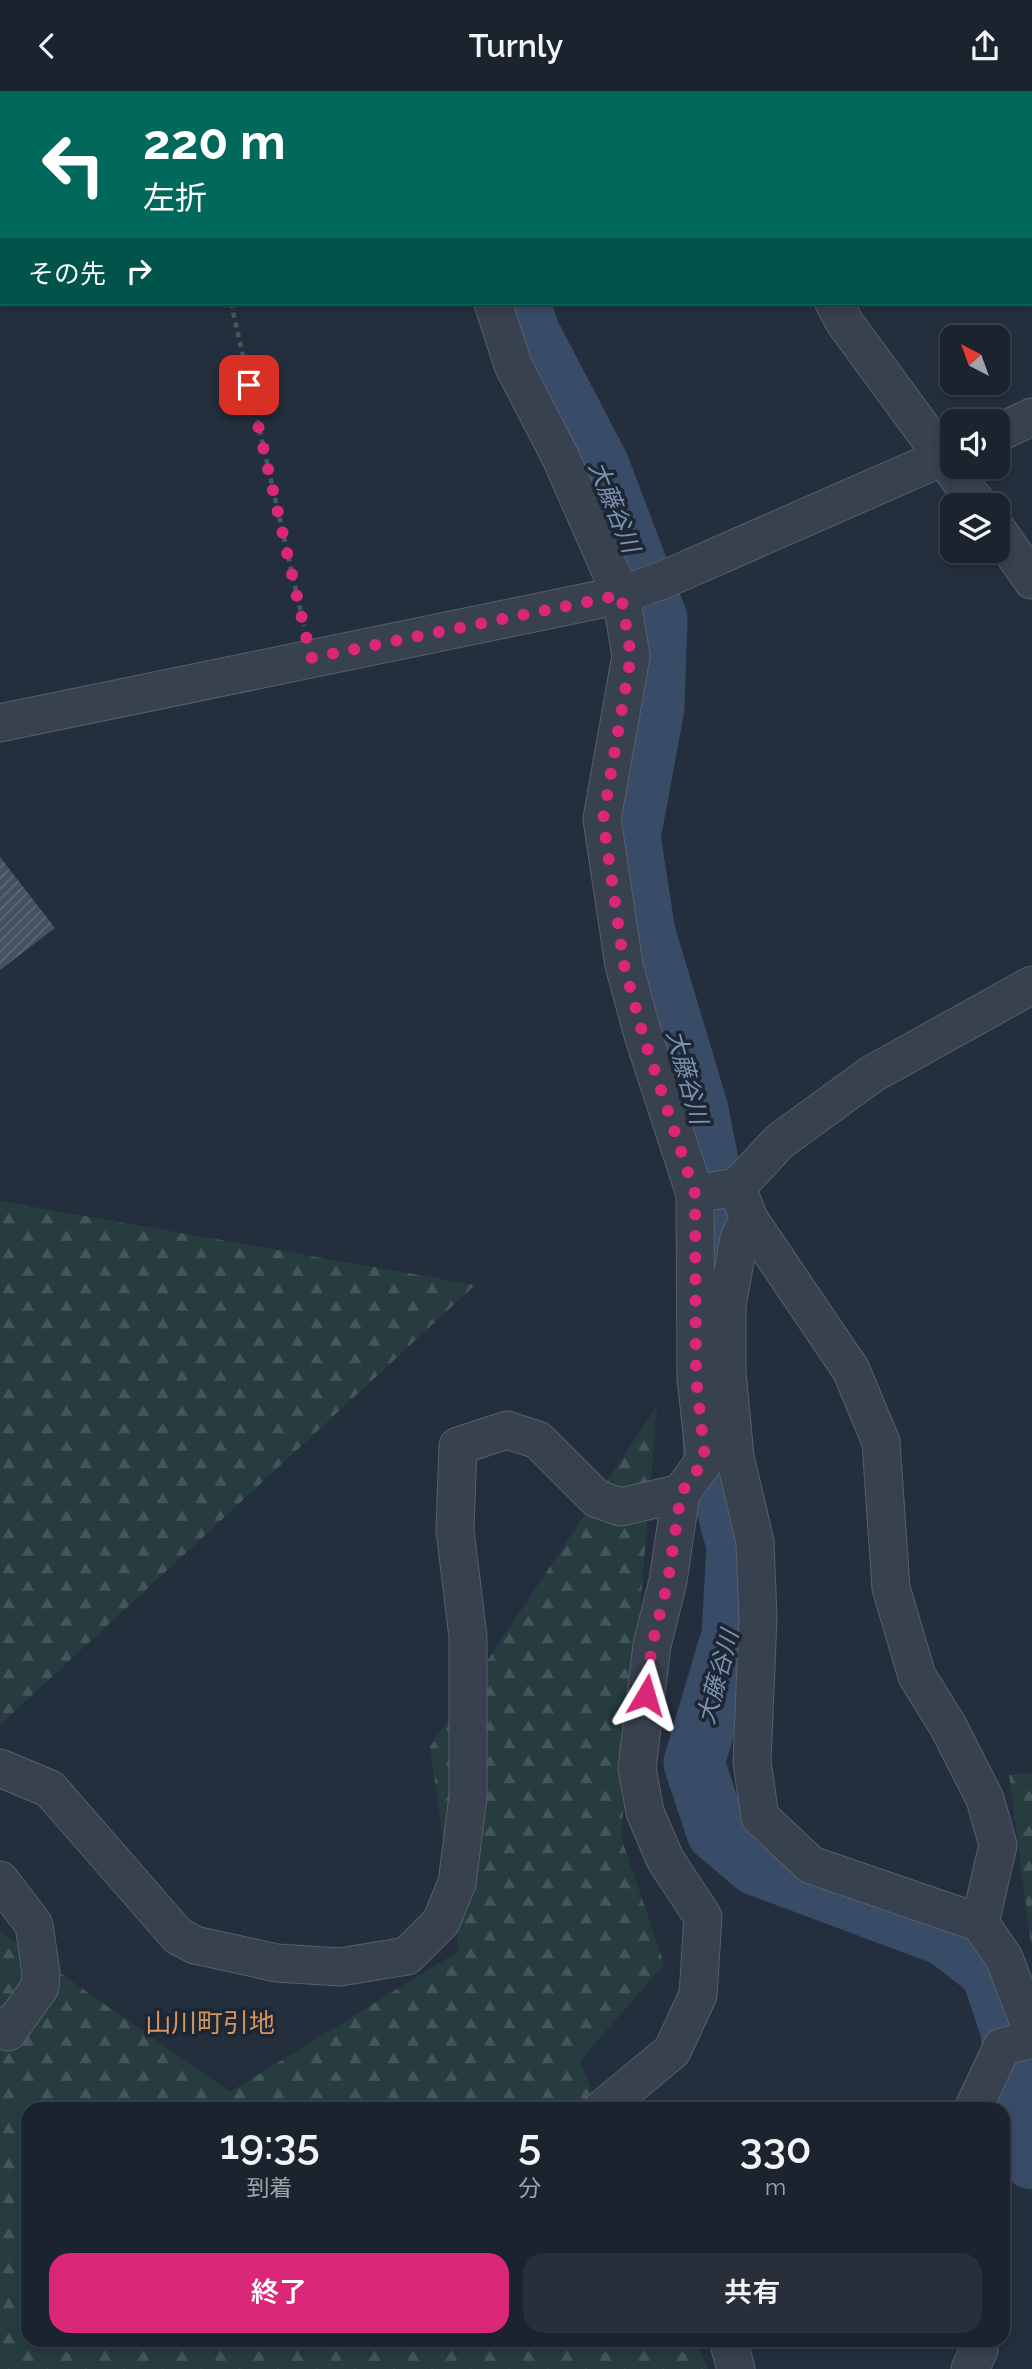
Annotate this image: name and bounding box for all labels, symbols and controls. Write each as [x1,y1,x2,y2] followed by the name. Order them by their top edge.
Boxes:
[28,27,66,65] icon: back
[469,27,563,64] text: Turnly
[966,27,1004,65] icon: share
[143,113,286,170] text: 220 m
[28,119,119,210] icon: left
[143,179,207,216] text: 左折
[120,252,158,290] icon: right
[28,259,106,289] text: その先
[940,325,1010,395] north arrow
[940,325,1010,563] map controls
[219,355,279,415] pin
[230,366,268,404] icon: arrive
[940,409,1010,479] button: sound
[583,457,647,560] water label: 大藤谷川
[940,493,1010,563] button: layers
[661,1027,715,1130] water label: 大藤谷川
[691,1624,745,1727] water label: 大藤谷川
[609,1658,683,1732] position arrow
[145,2008,275,2038] district label: 山川町引地
[219,2120,320,2169] text: 19:35
[518,2120,541,2169] text: 5
[740,2124,812,2173] text: 330
[765,2173,786,2200] text: m
[247,2174,293,2201] text: 到着
[518,2174,541,2201] text: 分
[49,2253,509,2333] button: 終了
[523,2253,982,2333] button: 共有

